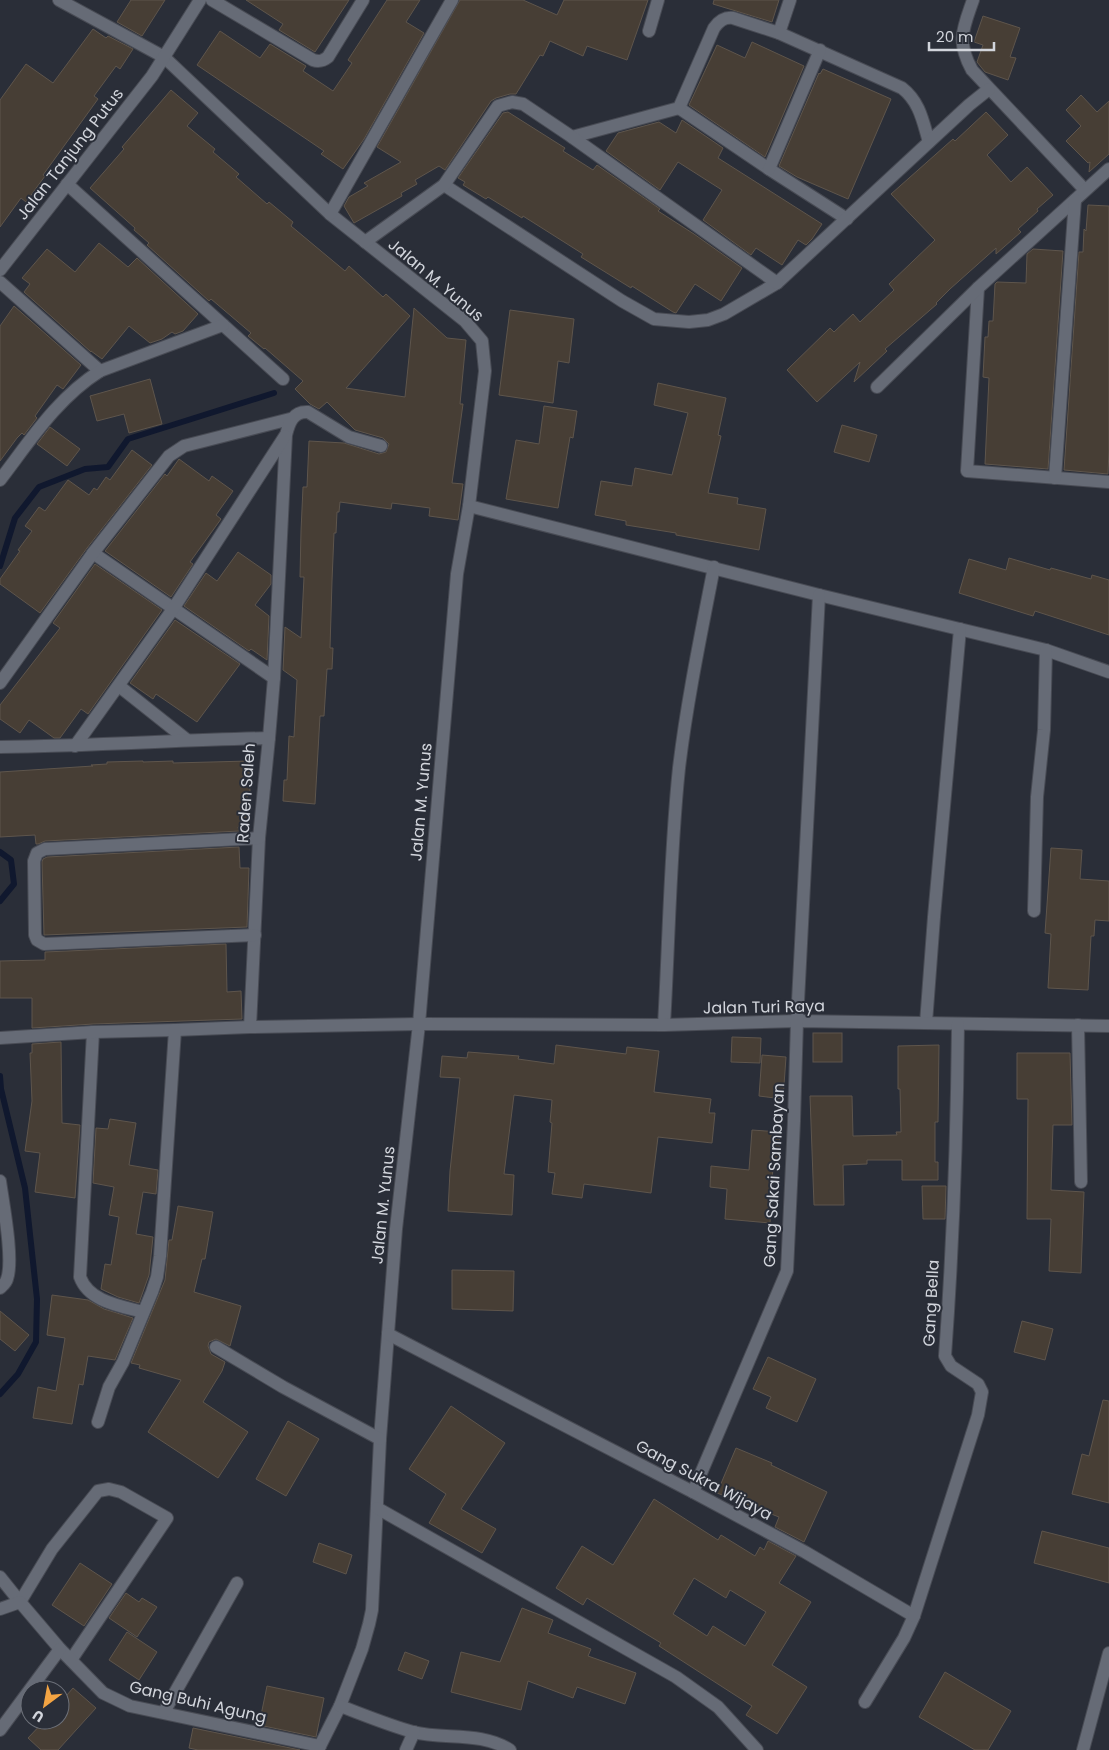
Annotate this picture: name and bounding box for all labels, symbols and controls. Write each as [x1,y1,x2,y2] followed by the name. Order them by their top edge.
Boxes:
[929,20,994,52] scale bar
[936,26,974,47] text: 20 m
[11,83,129,225] street label: Jalan Tanjung Putus
[383,233,489,327] street label: Jalan M. Yunus
[231,742,261,844] street label: Raden Saleh
[404,742,438,862] street label: Jalan M. Yunus
[703,994,825,1020] street label: Jalan Turi Raya
[758,1082,790,1268] street label: Gang Sakai Sambayan
[365,1145,401,1265] street label: Jalan M. Yunus
[917,1259,945,1347] street label: Gang Bella
[632,1434,776,1526] street label: Gang Sukra Wijaya
[127,1675,269,1729] street label: Gang Buhi Agung
[20,1680,70,1730] north arrow
[29,1705,48,1727] text: U

